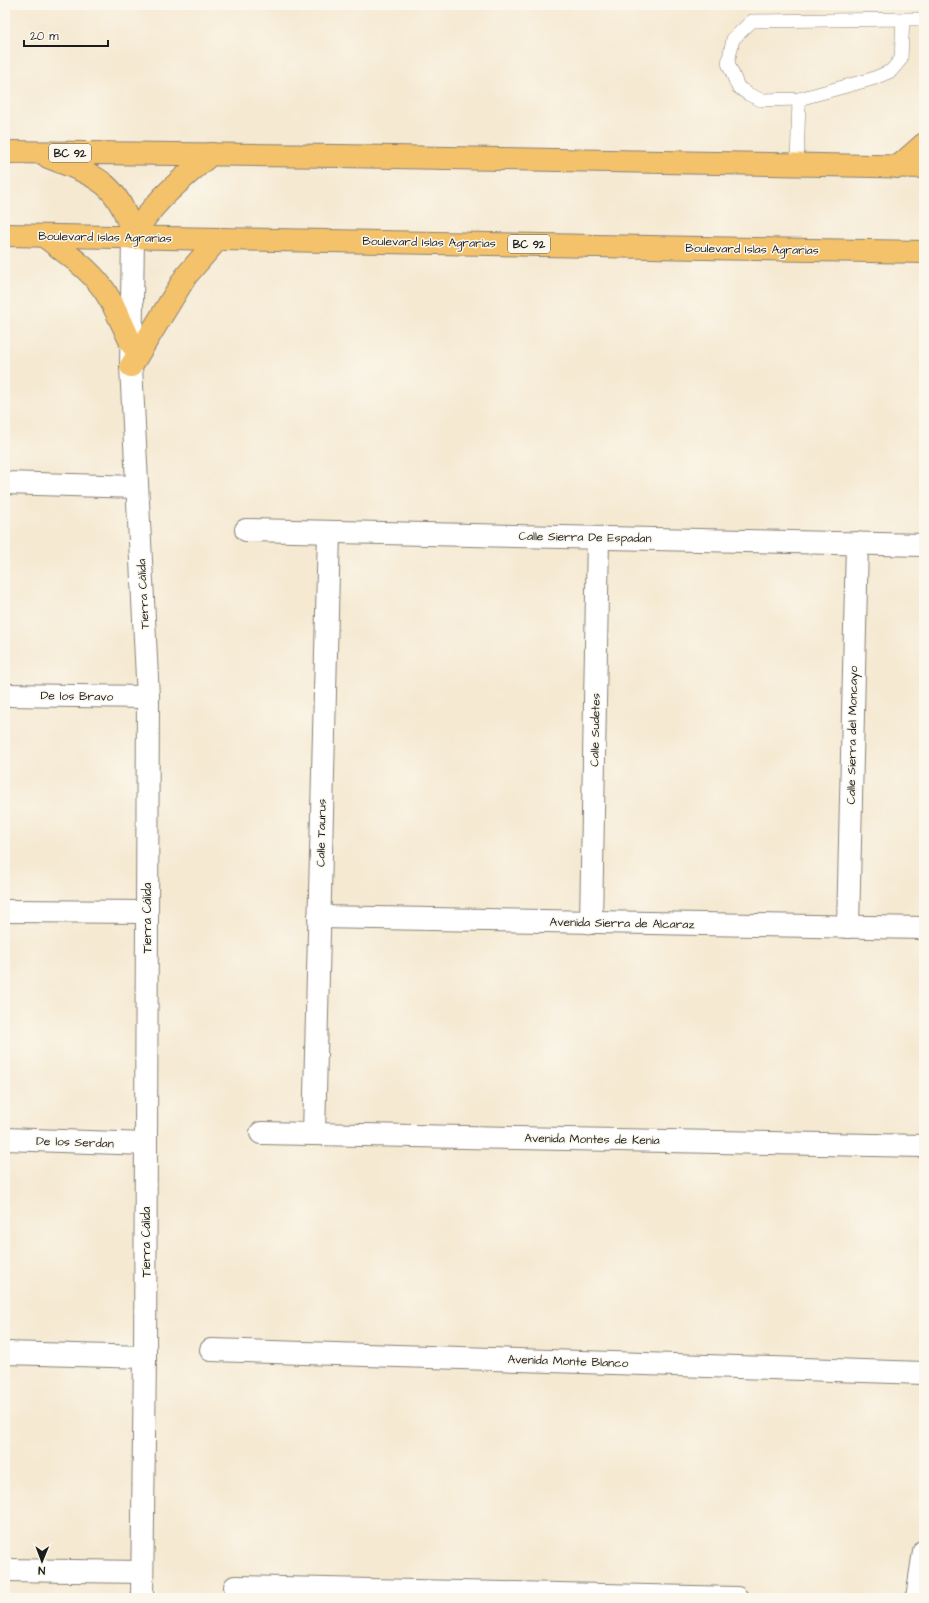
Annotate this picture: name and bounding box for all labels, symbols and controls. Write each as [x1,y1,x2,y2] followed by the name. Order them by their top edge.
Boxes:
[24,22,108,48] scale bar
[30,28,59,45] text: 20 m
[49,144,91,162] road number: BC 92
[38,228,172,248] street label: Boulevard Islas Agrarias
[362,233,496,253] street label: Boulevard Islas Agrarias
[508,235,550,253] road number: BC 92
[685,240,819,260] street label: Boulevard Islas Agrarias
[518,528,652,547] street label: Calle Sierra De Espadan
[133,558,154,630] street label: Tierra Cálida
[843,665,863,805] street label: Calle Sierra del Moncayo
[40,687,114,706] street label: De los Bravo
[586,693,605,767] street label: Calle Sudetes
[312,799,331,867] street label: Calle Taurus
[139,883,156,953] street label: Tierra Cálida
[549,914,695,933] street label: Avenida Sierra de Alcaraz
[524,1130,660,1149] street label: Avenida Montes de Kenia
[36,1133,114,1152] street label: De los Serdan
[138,1207,155,1277] street label: Tierra Cálida
[507,1351,629,1372] street label: Avenida Monte Blanco
[22,1541,62,1581] north arrow
[38,1563,45,1578] text: N

